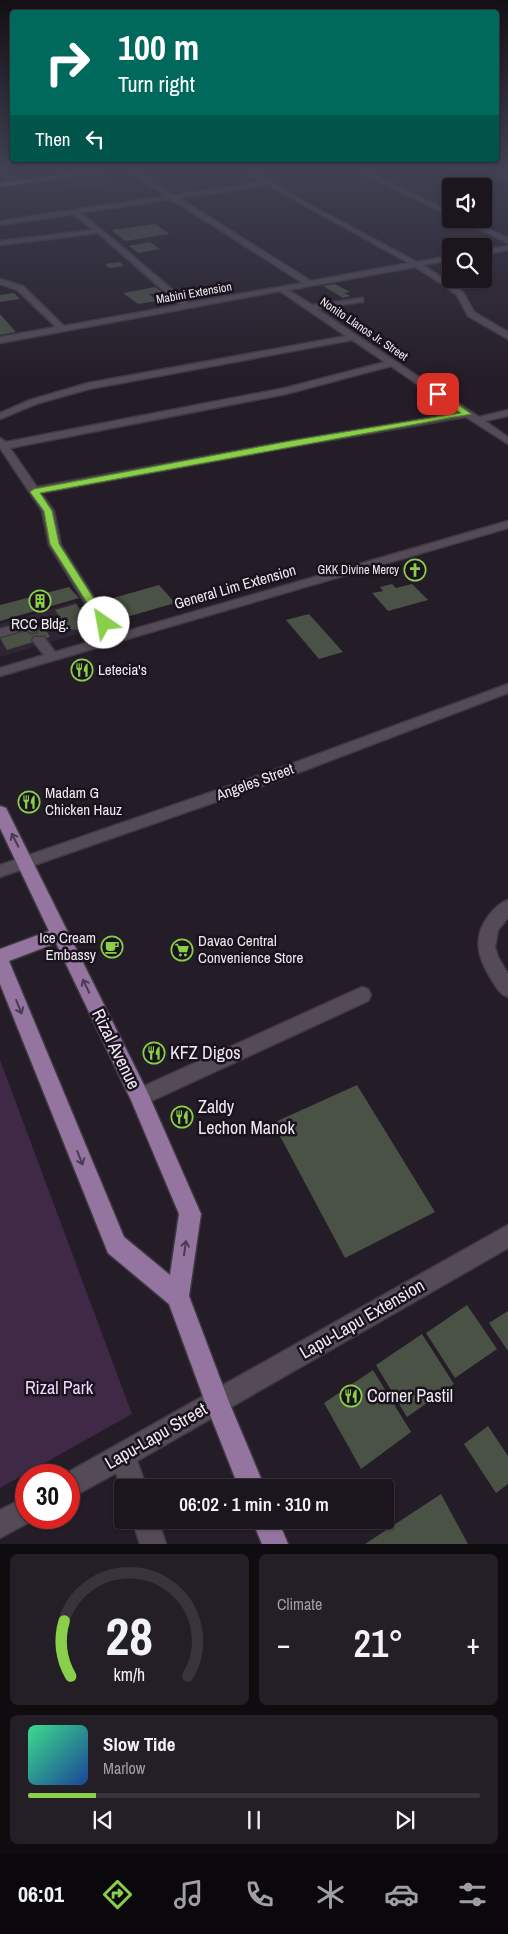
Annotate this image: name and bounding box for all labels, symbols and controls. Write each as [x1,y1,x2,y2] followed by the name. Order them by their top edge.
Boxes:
[118,24,199,71] text: 100 m
[35,30,100,95] icon: right
[118,69,195,99] text: Turn right
[81,125,109,153] icon: left
[35,126,71,152] text: Then
[442,178,492,288] map controls
[442,178,492,228] button: sound
[442,238,492,288] button: search
[155,278,233,308] street label: Mabini Extension
[317,294,411,365] street label: Nonito Llanos Jr. Street
[417,373,459,415] pin
[424,380,452,408] icon: arrive
[403,558,427,582] church icon: GKK Divine Mercy
[171,559,298,614] street label: General Lim Extension
[318,562,399,578] place label: GKK Divine Mercy
[28,589,52,613] building icon: RCC Bldg.
[77,596,129,648] position arrow
[11,613,69,634] place label: RCC Bldg.
[70,658,94,682] restaurant icon: Letecia's
[98,659,147,680] place label: Letecia's
[212,758,297,806] street label: Angeles Street
[45,782,122,820] place label: Madam G Chicken Hauz
[17,790,41,814] restaurant icon: Madam G Chicken Hauz
[10,833,19,848] one-way arrow
[39,927,97,965] place label: Ice Cream Embassy
[198,930,303,968] place label: Davao Central Convenience Store
[100,935,124,959] cafe icon: Ice Cream Embassy
[170,938,194,962] supermarket icon: Davao Central Convenience Store
[81,979,90,994] one-way arrow
[14,999,24,1014] one-way arrow
[86,1004,147,1093] street label: Rizal Avenue
[170,1040,241,1065] place label: KFZ Digos
[142,1041,166,1065] restaurant icon: KFZ Digos
[198,1094,295,1140] place label: Zaldy Lechon Manok
[170,1105,194,1129] restaurant icon: Zaldy Lechon Manok
[77,1150,86,1165] one-way arrow
[180,1240,190,1256] one-way arrow
[295,1273,429,1364] street label: Lapu-Lapu Extension
[25,1375,94,1400] park label: Rizal Park
[367,1383,453,1408] place label: Corner Pastil
[339,1384,363,1408] restaurant icon: Corner Pastil
[100,1396,211,1475] street label: Lapu-Lapu Street
[15,1464,80,1529] speed limit sign: 30
[179,1491,329,1517] text: 06:02 · 1 min · 310 m
[277,1593,322,1615] text: Climate
[106,1601,153,1671] text: 28
[354,1618,403,1669] text: 21°
[277,1625,290,1663] text: −
[467,1625,480,1663] text: +
[114,1663,145,1687] text: km/h
[103,1731,175,1757] text: Slow Tide
[103,1757,145,1779] text: Marlow
[89,1806,117,1834] icon: previous
[240,1806,268,1834] icon: pause
[391,1806,419,1834] icon: next
[100,1877,135,1912] icon: directions
[171,1877,206,1912] icon: music
[242,1877,277,1912] icon: phone
[313,1877,348,1912] icon: climate
[384,1877,419,1912] icon: car
[455,1877,490,1912] icon: filters
[18,1879,64,1909] text: 06:01

